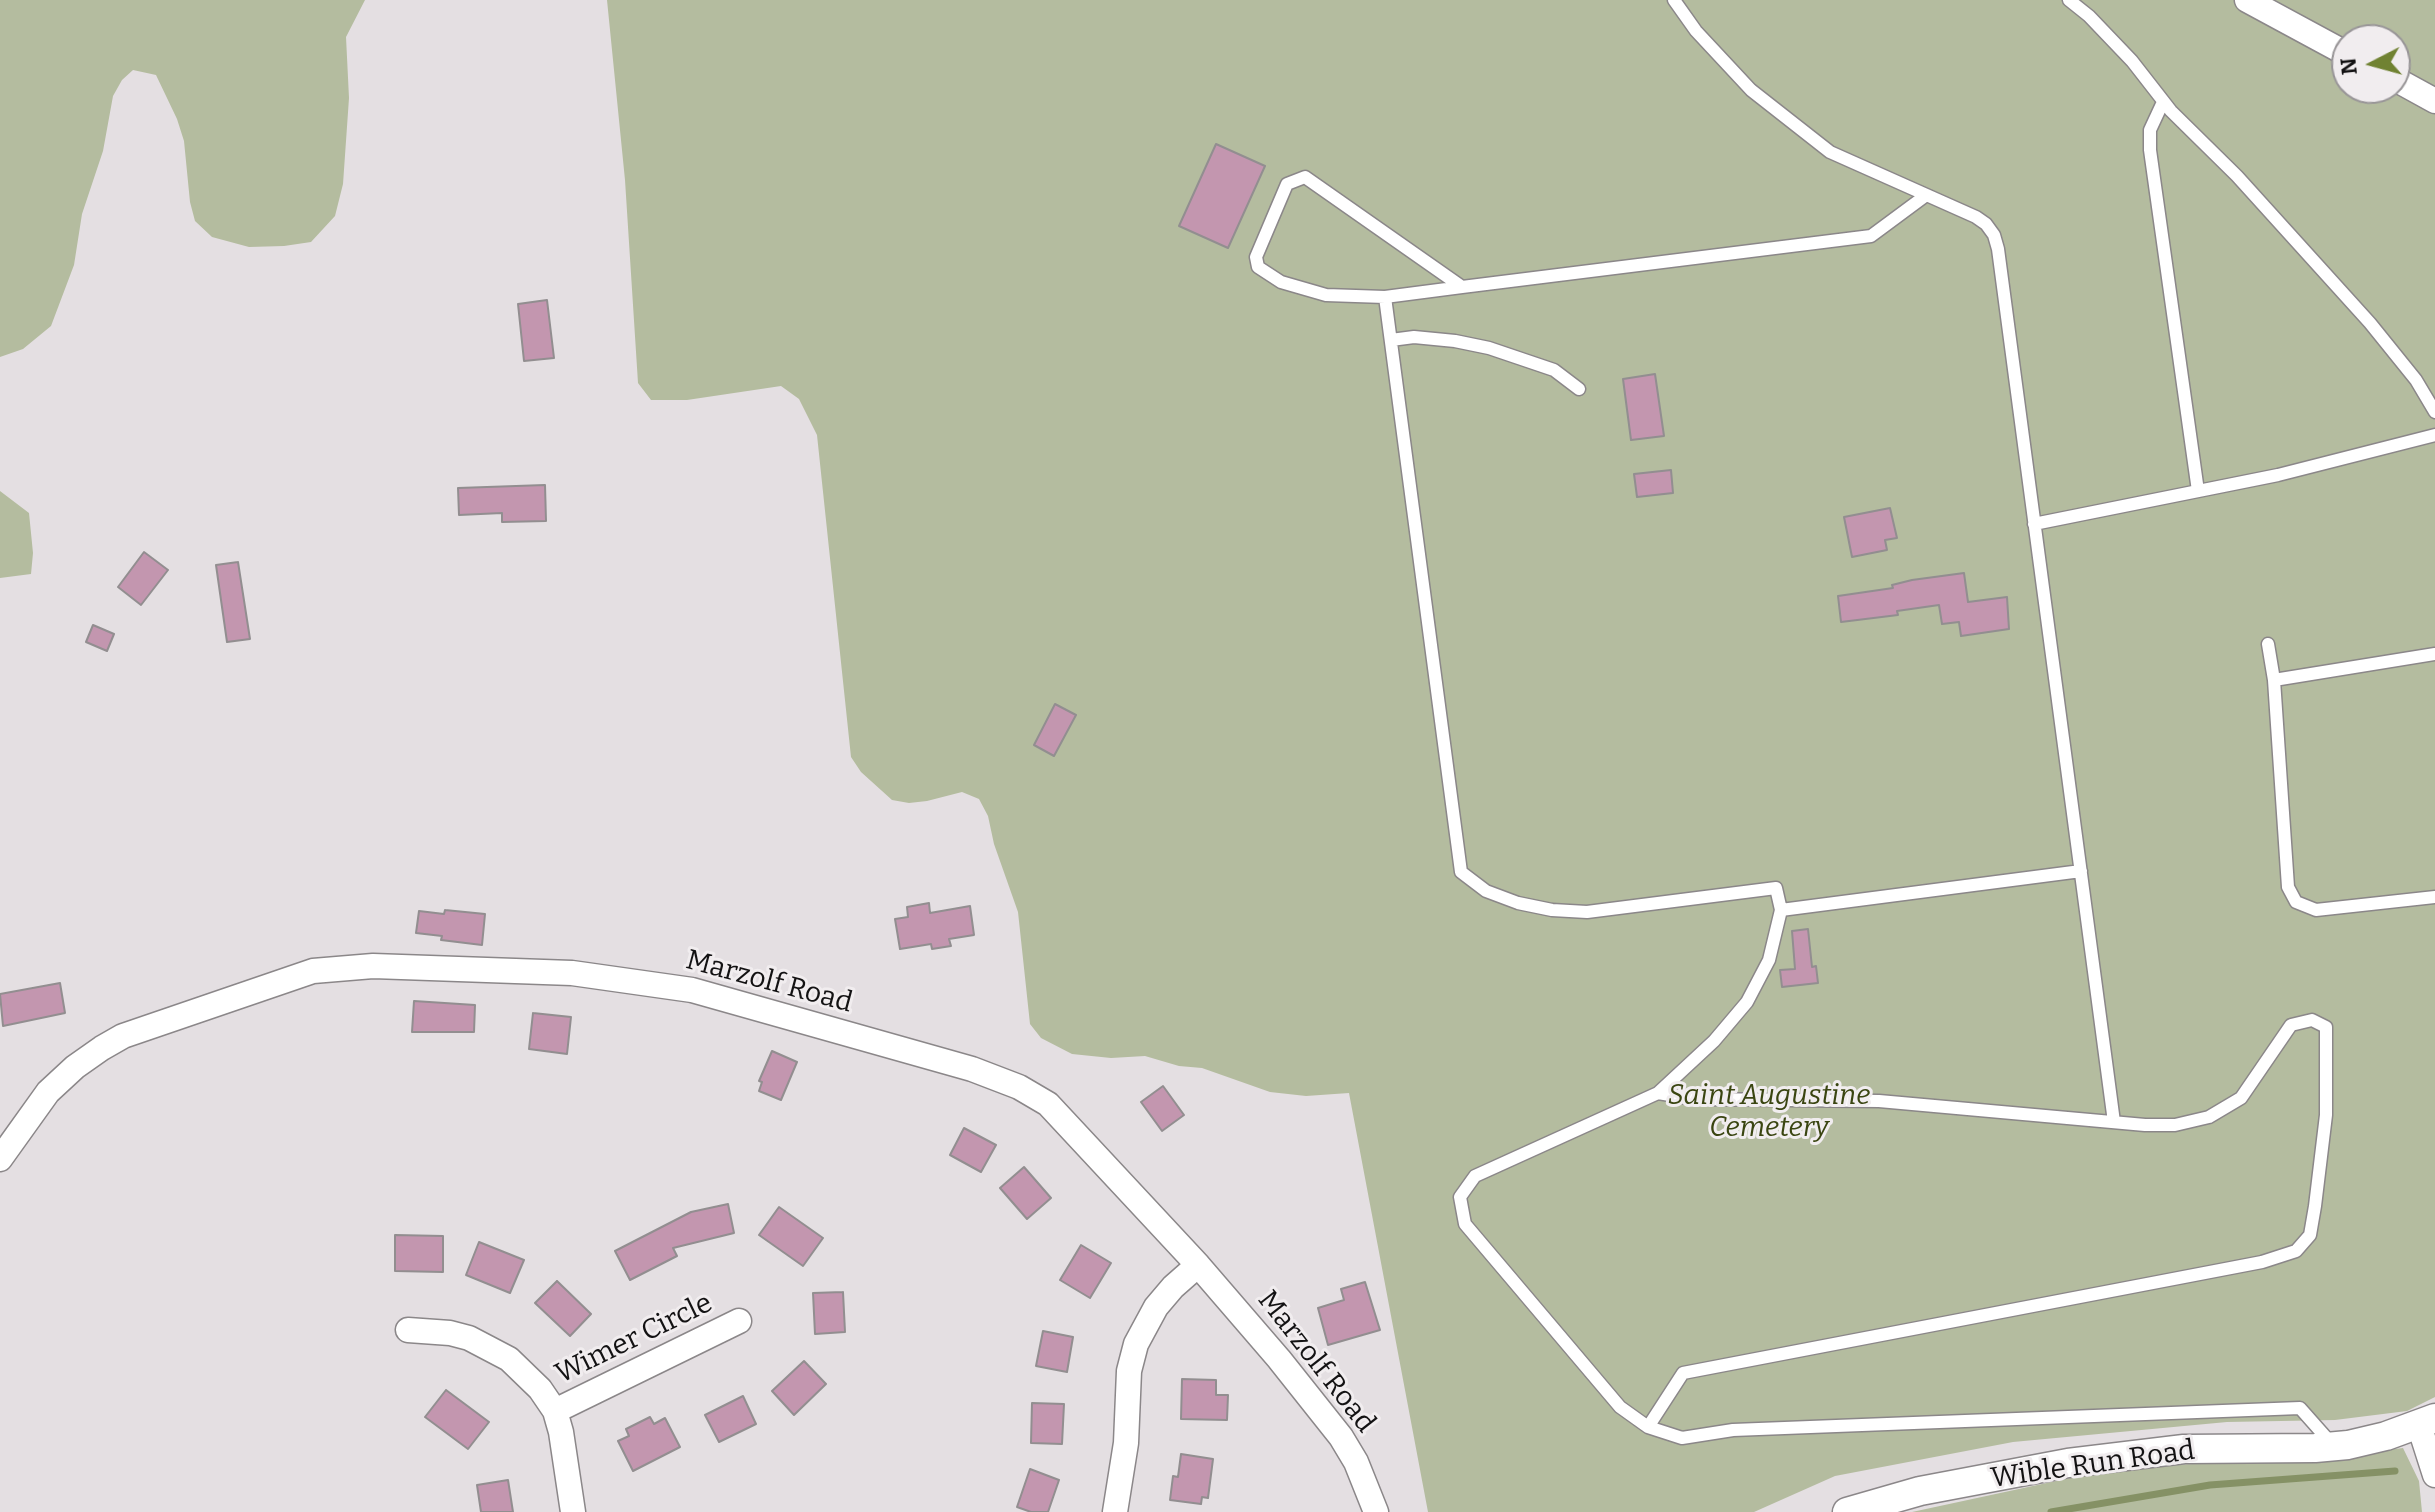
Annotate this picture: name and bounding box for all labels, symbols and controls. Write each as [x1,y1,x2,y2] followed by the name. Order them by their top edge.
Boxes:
[2331,24,2411,104] north arrow
[2334,57,2363,76] text: N
[682,944,856,1020] street label: Marzolf Road
[1668,1079,1870,1145] park label: Saint Augustine Cemetery
[1250,1284,1382,1440] street label: Marzolf Road
[550,1287,718,1391] street label: Wimer Circle
[1989,1434,2197,1496] street label: Wible Run Road

